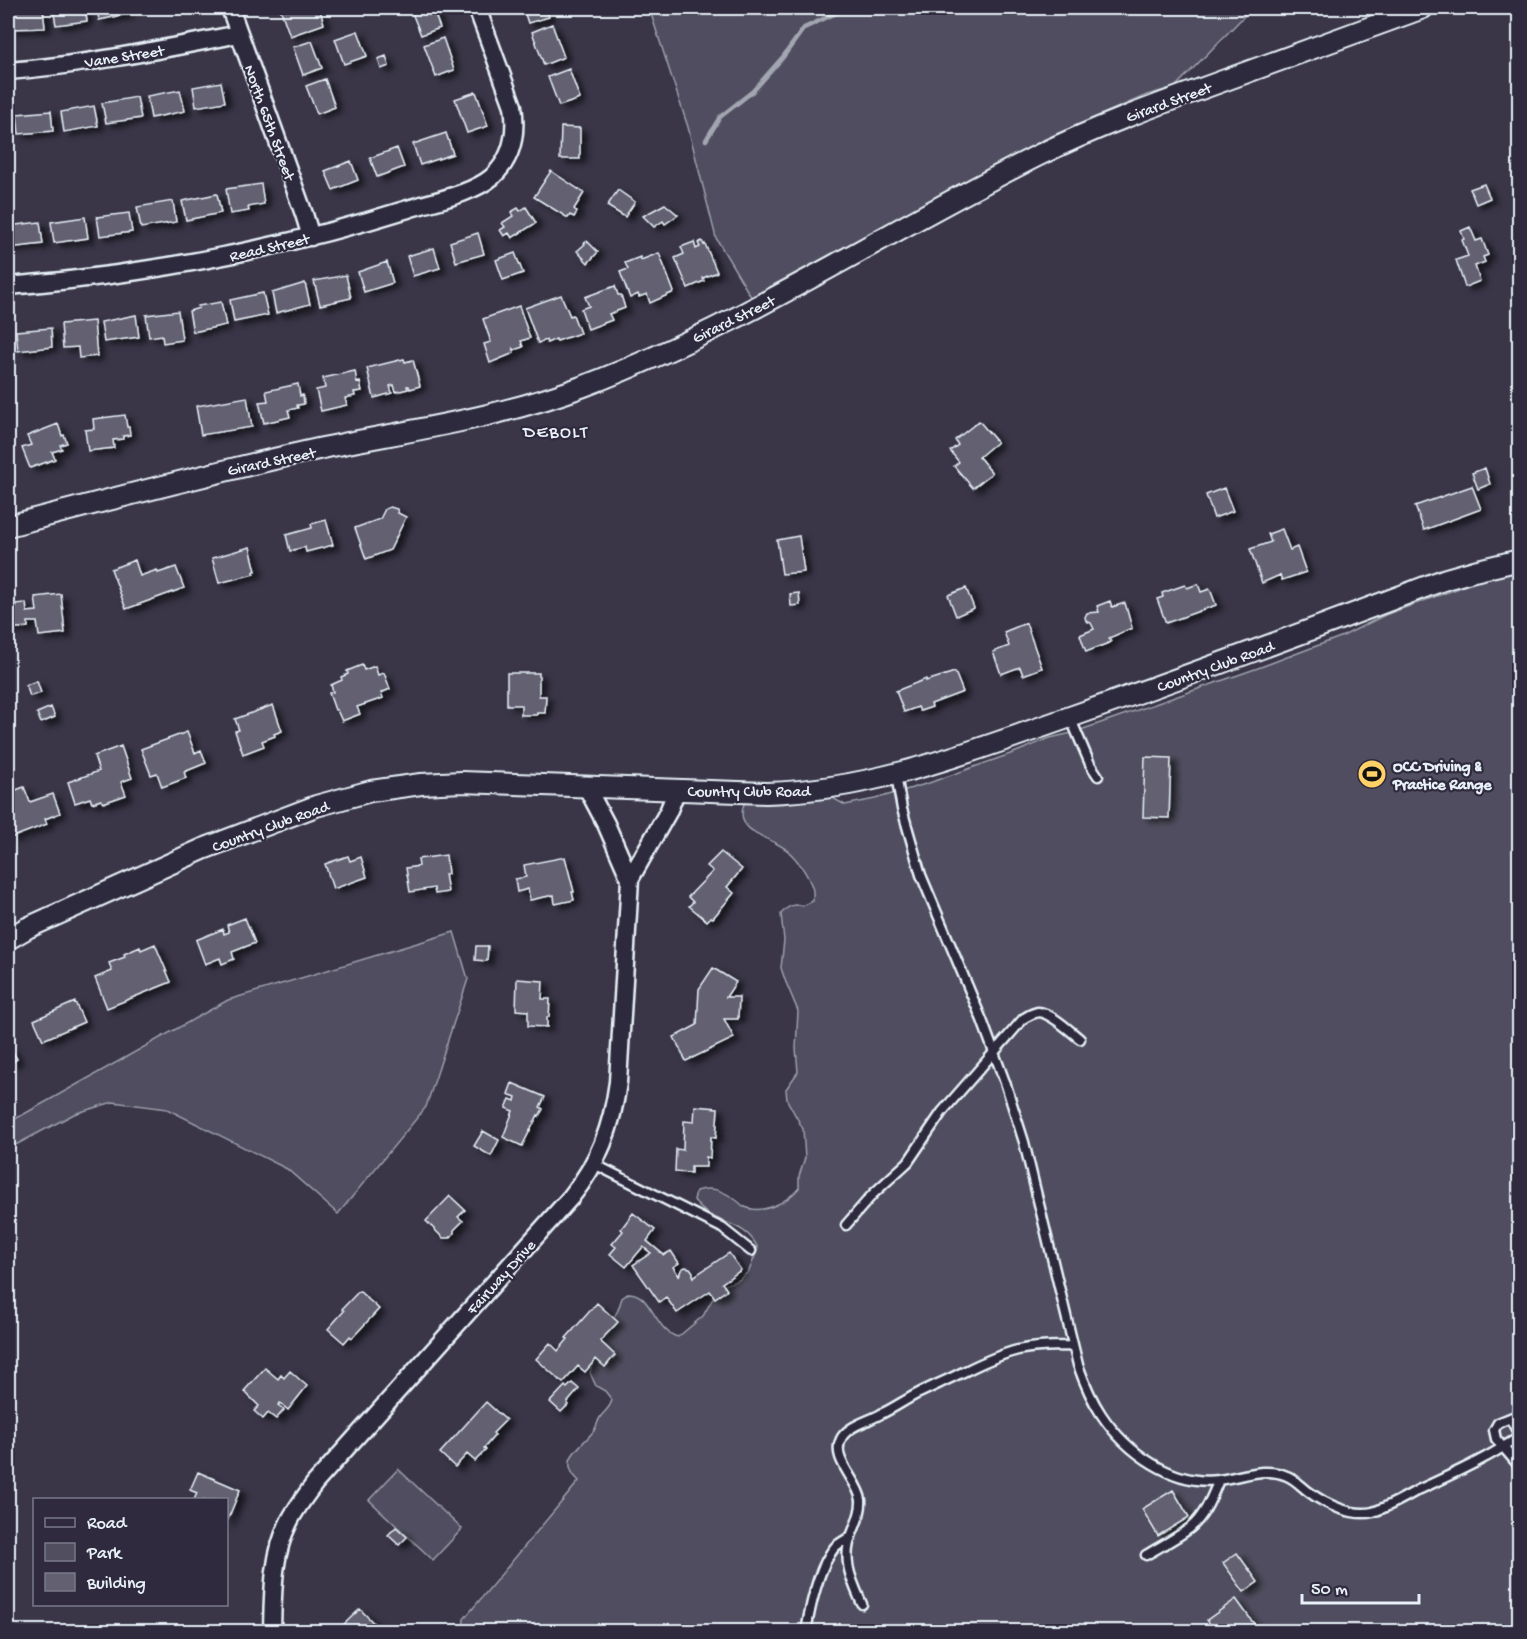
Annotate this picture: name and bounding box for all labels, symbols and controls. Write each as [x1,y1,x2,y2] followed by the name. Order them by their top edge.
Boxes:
[83,43,167,74] street label: Vane Street
[238,63,298,185] street label: North 65th Street
[1124,80,1216,129] street label: Girard Street
[228,231,313,268] street label: Read Street
[690,292,780,349] street label: Girard Street
[522,423,589,444] district label: DEBOLT
[226,445,319,482] street label: Girard Street
[1155,638,1279,698] street label: Country Club Road
[1356,758,1388,790] sports icon: OCC Driving & Practice Range
[1392,759,1492,796] place label: OCC Driving & Practice Range
[688,784,812,803] street label: Country Club Road
[210,798,334,858] street label: Country Club Road
[463,1236,542,1320] street label: Fairway Drive
[33,1498,228,1606] legend
[87,1514,128,1535] text: Road
[86,1544,123,1565] text: Park
[1302,1567,1419,1605] scale bar
[86,1574,146,1595] text: Building
[1311,1580,1348,1601] text: 50 m

